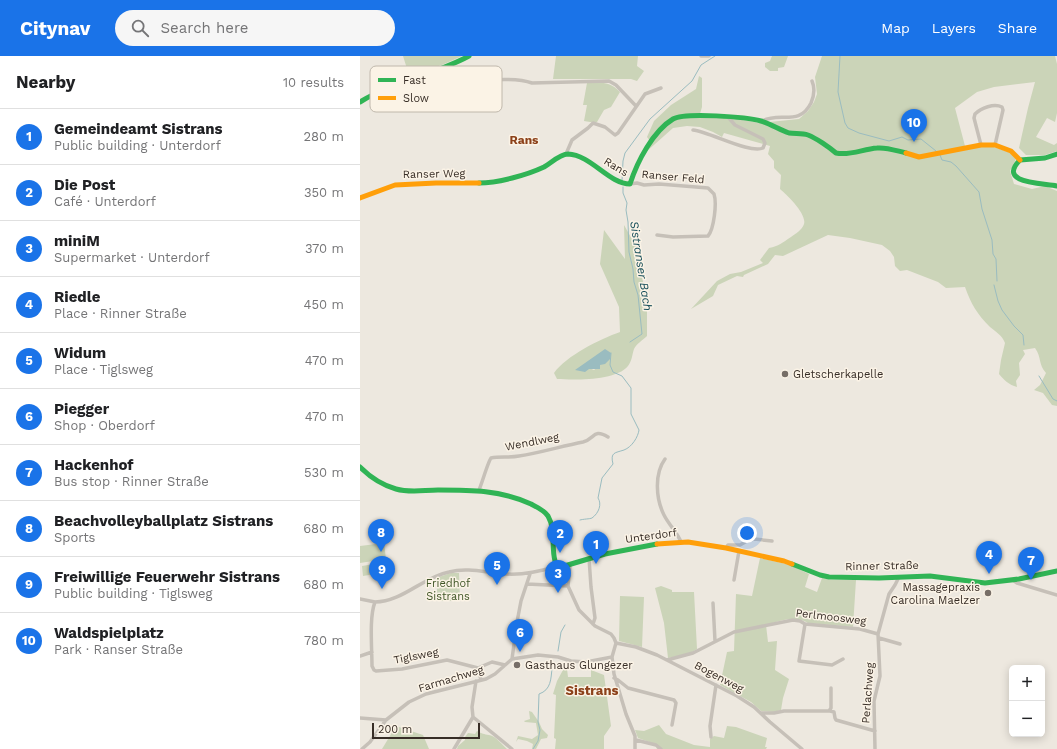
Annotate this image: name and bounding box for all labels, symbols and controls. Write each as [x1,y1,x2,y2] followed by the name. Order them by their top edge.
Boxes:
[115,10,395,46] search box
[20,17,91,40] text: Citynav
[129,17,151,39] icon: search
[161,19,248,37] text: Search here
[881,20,910,36] text: Map
[932,20,976,36] text: Layers
[998,20,1037,36] text: Share
[370,66,502,112] legend
[16,72,75,92] text: Nearby
[403,74,426,87] text: Fast
[283,75,344,90] text: 10 results
[403,92,429,105] text: Slow
[901,109,927,142] pin: 10
[54,120,223,138] text: Gemeindeamt Sistrans
[26,129,32,144] text: 1
[304,129,344,144] text: 280 m
[509,133,539,147] district label: Rans
[54,138,221,153] text: Public building · Unterdorf
[601,155,631,179] street label: Rans
[403,167,466,181] street label: Ranser Weg
[641,168,705,186] street label: Ranser Feld
[54,176,115,194] text: Die Post
[25,185,33,200] text: 2
[304,185,344,200] text: 350 m
[54,194,156,209] text: Café · Unterdorf
[627,220,655,312] water label: Sistranser Bach
[54,232,100,250] text: miniM
[25,241,33,256] text: 3
[305,241,344,256] text: 370 m
[54,250,210,265] text: Supermarket · Unterdorf
[54,288,100,306] text: Riedle
[25,297,33,312] text: 4
[304,297,344,312] text: 450 m
[54,306,187,321] text: Place · Rinner Straße
[54,344,106,362] text: Widum
[25,353,33,368] text: 5
[305,353,344,368] text: 470 m
[54,362,153,377] text: Place · Tiglsweg
[793,368,883,381] place label: Gletscherkapelle
[780,369,790,379] marker: Gletscherkapelle
[54,400,109,418] text: Piegger
[25,409,33,424] text: 6
[305,409,344,424] text: 470 m
[54,418,155,433] text: Shop · Oberdorf
[504,430,560,454] street label: Wendlweg
[54,456,134,474] text: Hackenhof
[25,465,33,480] text: 7
[304,465,344,480] text: 530 m
[54,474,209,489] text: Bus stop · Rinner Straße
[54,512,273,530] text: Beachvolleyballplatz Sistrans
[368,519,394,552] pin: 8
[547,520,573,553] pin: 2
[25,521,33,536] text: 8
[303,521,344,536] text: 680 m
[737,523,757,543] your location
[624,526,678,546] street label: Unterdorf
[54,530,95,545] text: Sports
[583,531,609,564] pin: 1
[976,541,1002,574] pin: 4
[1018,547,1044,580] pin: 7
[484,552,510,585] pin: 5
[369,556,395,589] pin: 9
[845,559,919,573] street label: Rinner Straße
[545,560,571,593] pin: 3
[54,568,280,586] text: Freiwillige Feuerwehr Sistrans
[25,577,33,592] text: 9
[303,577,344,592] text: 680 m
[426,577,471,603] park label: Friedhof Sistrans
[891,581,981,607] place label: Massagepraxis Carolina Maelzer
[54,586,212,601] text: Public building · Tiglsweg
[983,588,993,598] marker: Massagepraxis Carolina Maelzer
[795,606,867,628] street label: Perlmoosweg
[507,619,533,652] pin: 6
[54,624,164,642] text: Waldspielplatz
[22,633,36,648] text: 10
[304,633,344,648] text: 780 m
[54,642,183,657] text: Park · Ranser Straße
[393,645,440,667] street label: Tiglsweg
[525,659,633,672] place label: Gasthaus Glungezer
[692,659,746,695] street label: Bogenweg
[512,660,522,670] marker: Gasthaus Glungezer
[859,662,877,724] street label: Perlachweg
[417,663,485,695] street label: Farmachweg
[1009,665,1045,737] map controls
[1009,665,1045,701] button: +
[566,683,618,698] district label: Sistrans
[1009,701,1045,737] button: −
[372,721,480,740] scale bar
[378,723,412,736] text: 200 m

